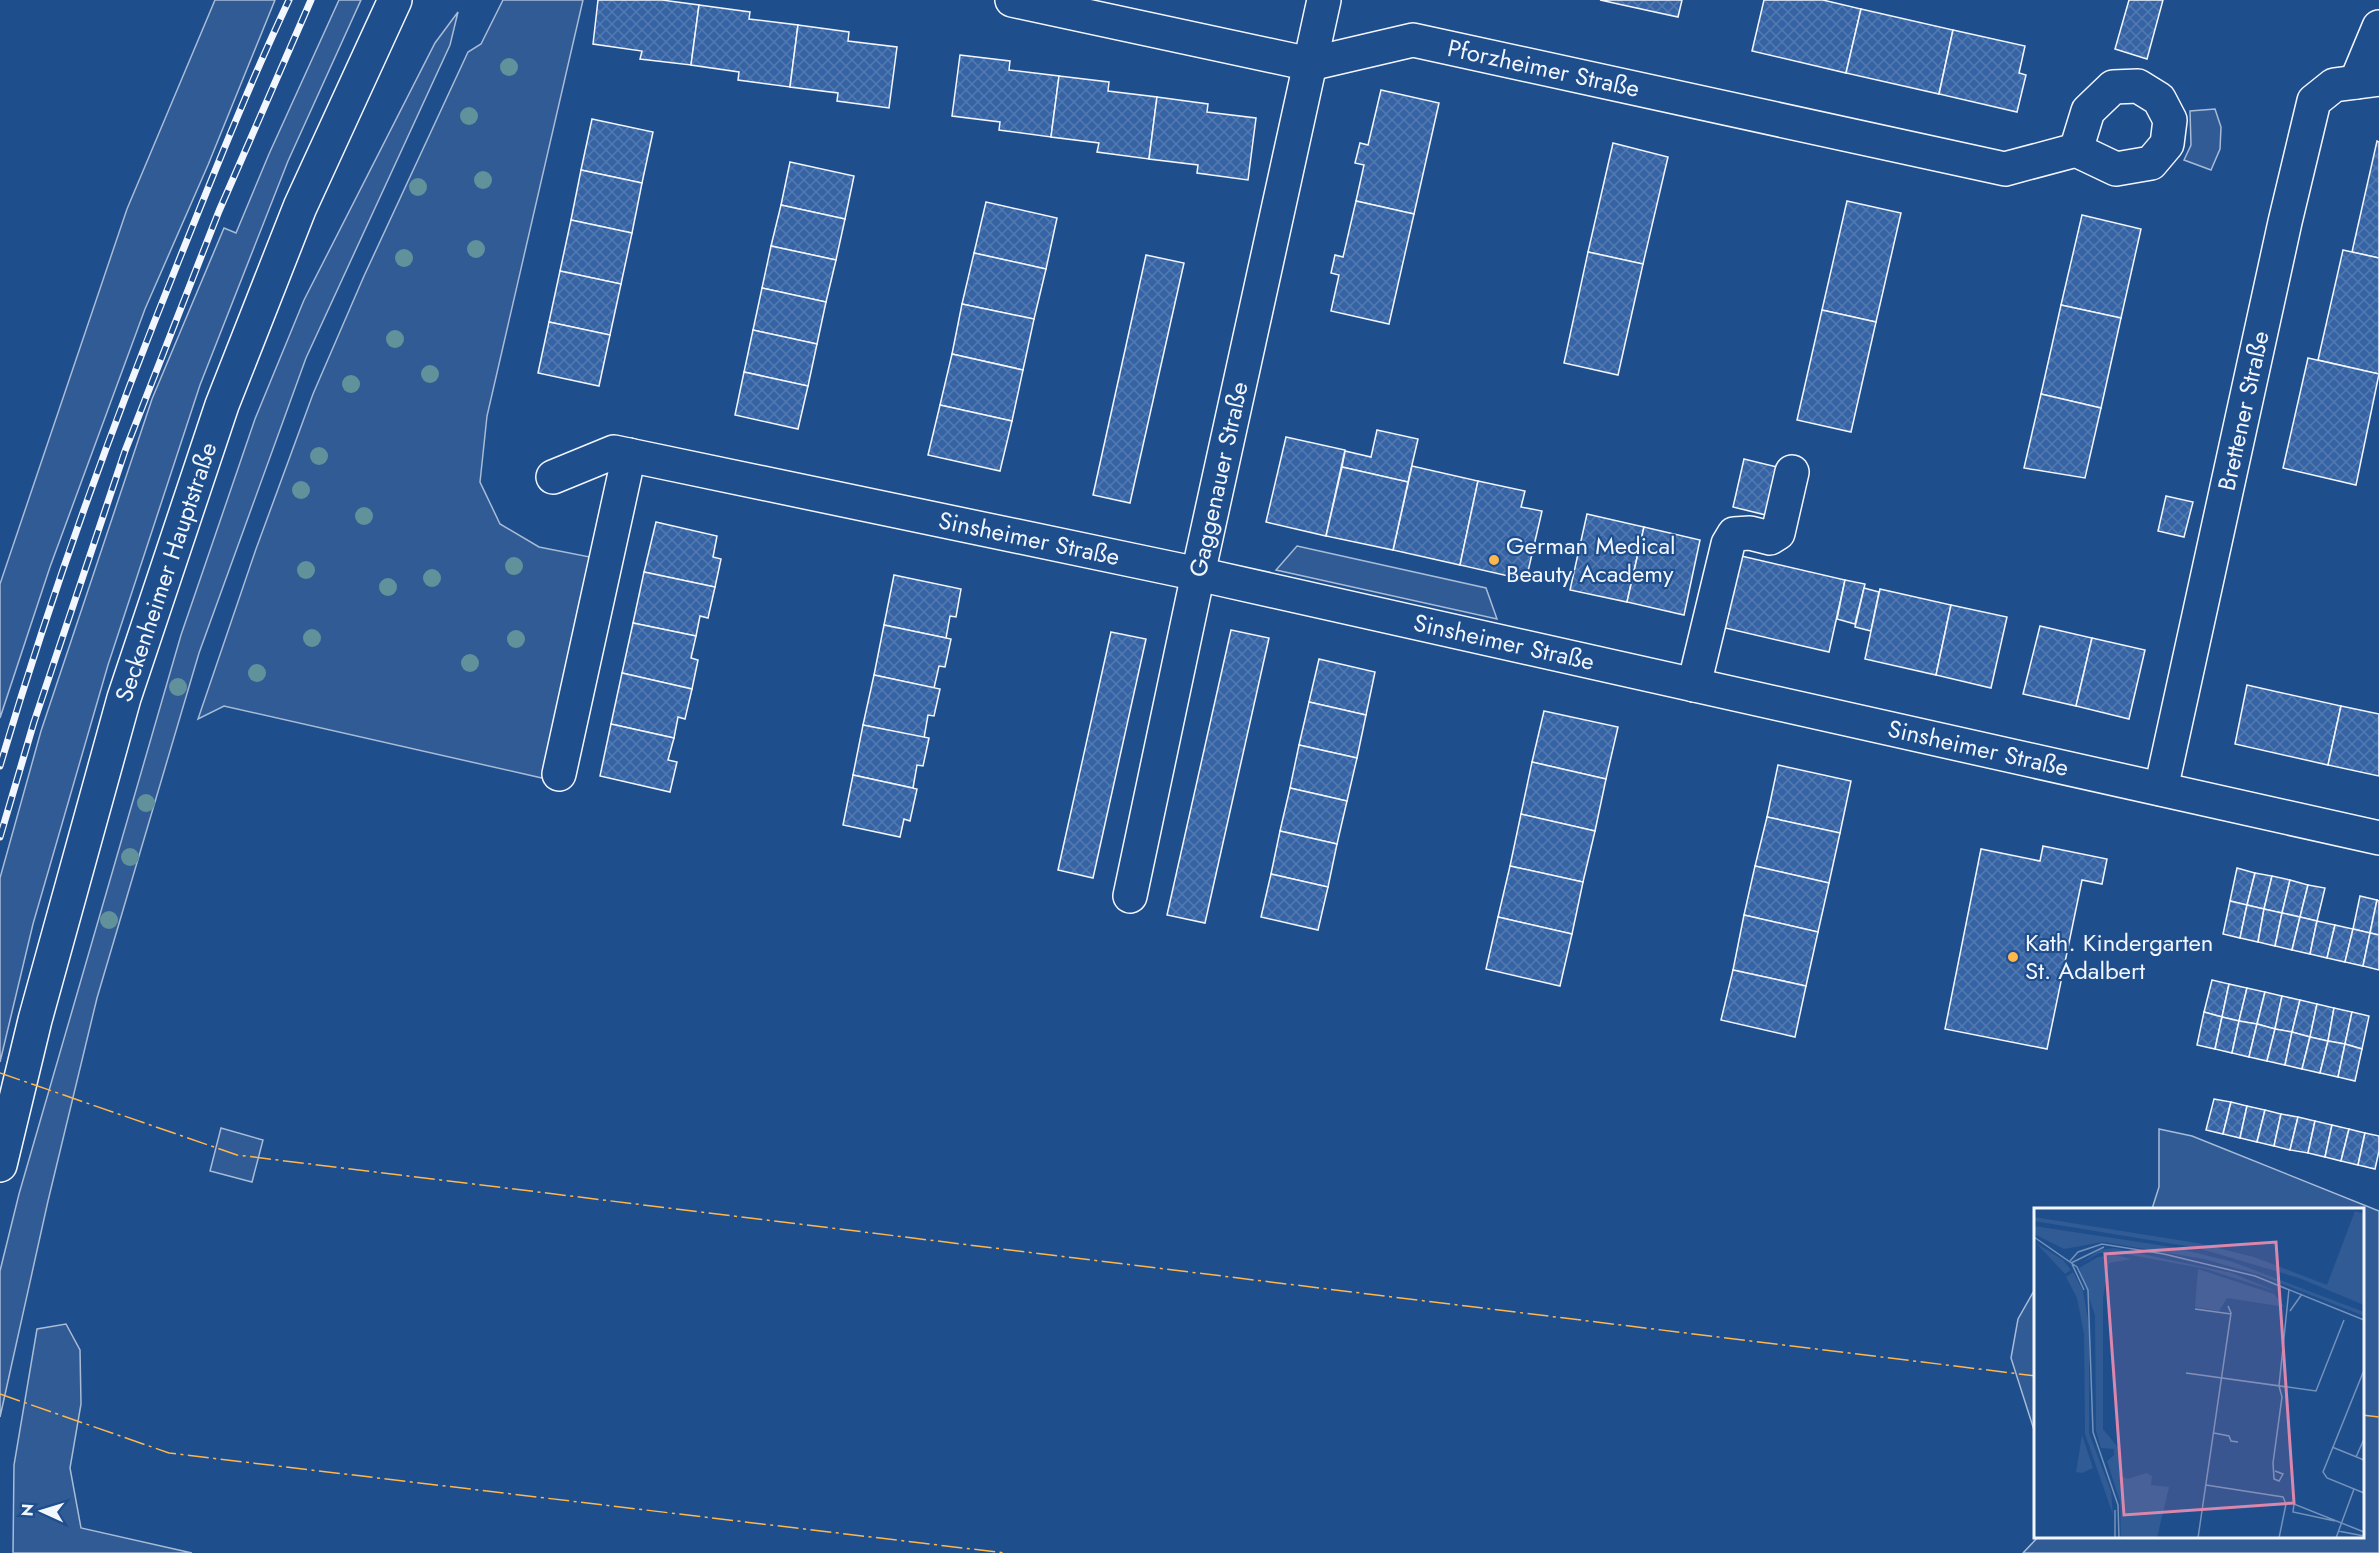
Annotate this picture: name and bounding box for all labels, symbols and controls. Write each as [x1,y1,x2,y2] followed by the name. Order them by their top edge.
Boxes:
[1444,30,1643,106] street label: Pforzheimer Straße
[2209,328,2278,494] street label: Brettener Straße
[1180,378,1257,580] street label: Gaggenauer Straße
[106,437,225,706] street label: Seckenheimer Hauptstraße
[936,502,1123,574] street label: Sinsheimer Straße
[1506,528,1676,591] place label: German Medical Beauty Academy
[1487,553,1501,567] marker: German Medical Beauty Academy
[1410,605,1598,679] street label: Sinsheimer Straße
[1885,711,2072,785] street label: Sinsheimer Straße
[2025,925,2213,988] place label: Kath. Kindergarten St. Adalbert
[2006,950,2020,964] marker: Kath. Kindergarten St. Adalbert
[2034,1208,2364,1538] inset map
[12,1481,72,1541] north arrow
[16,1503,39,1517] text: N

